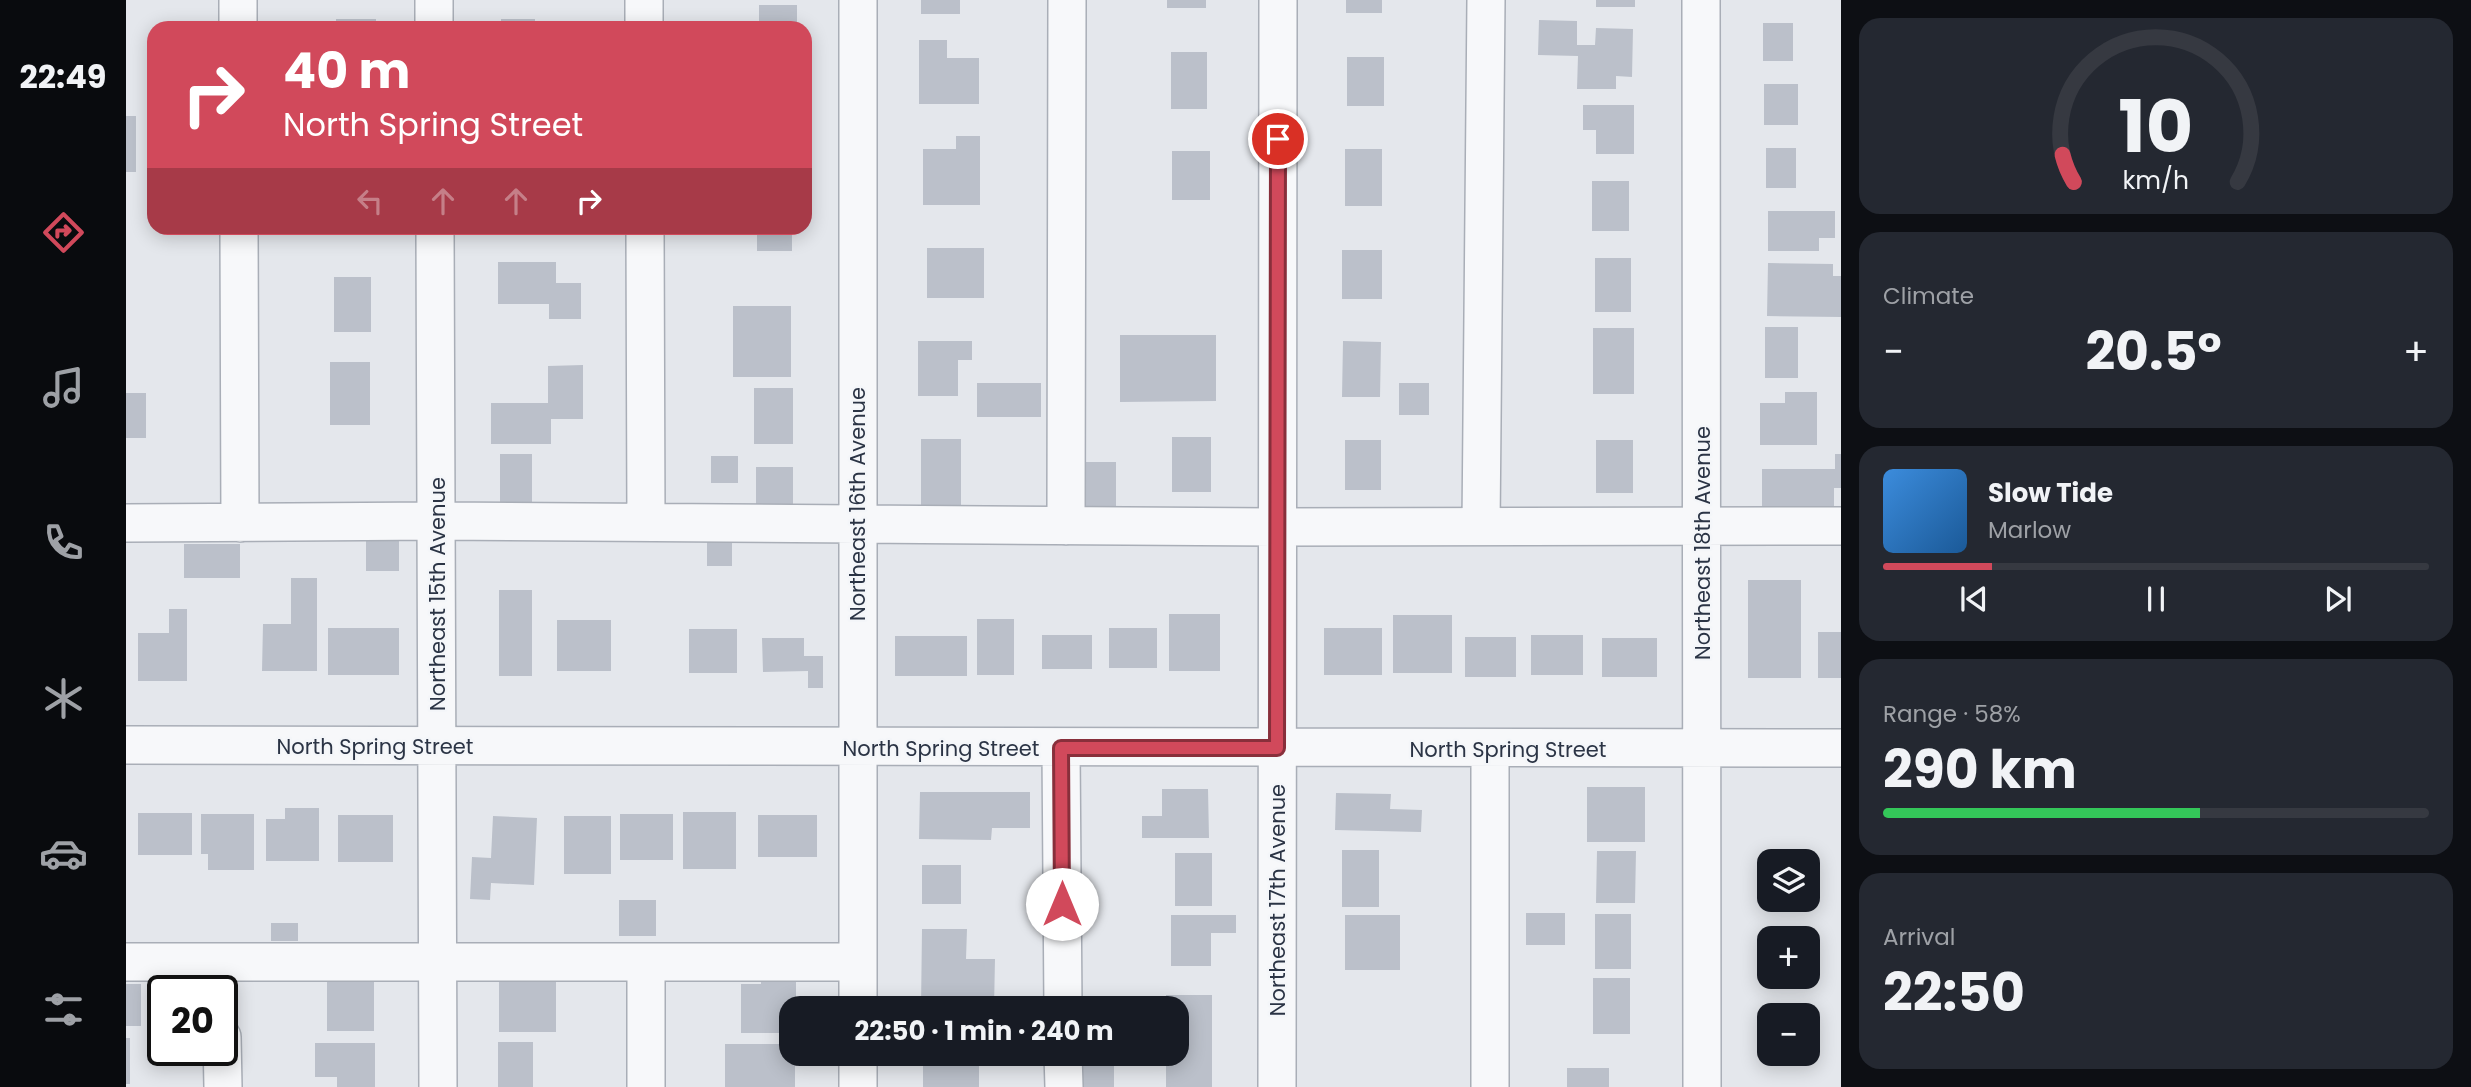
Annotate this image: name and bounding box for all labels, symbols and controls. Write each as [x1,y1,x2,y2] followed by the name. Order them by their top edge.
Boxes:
[283,37,410,105] text: 40 m
[168,49,259,140] icon: right
[20,54,106,99] text: 22:49
[2119,76,2193,177] text: 10
[283,102,583,147] text: North Spring Street
[1248,109,1308,169] pin
[1259,120,1297,158] icon: arrive
[2123,163,2189,198] text: km/h
[351,182,389,220] icon: left
[424,182,462,220] icon: ahead
[497,182,535,220] icon: ahead
[570,182,608,220] icon: right
[39,208,88,257] icon: directions
[1883,280,1974,312] text: Climate
[2085,315,2222,388] text: 20.5°
[1883,325,1904,378] text: −
[2403,325,2429,378] text: +
[39,363,88,412] icon: music
[843,387,872,621] street label: Northeast 16th Avenue
[1688,426,1717,660] street label: Northeast 18th Avenue
[1988,475,2113,511] text: Slow Tide
[423,477,452,711] street label: Northeast 15th Avenue
[1988,514,2071,546] text: Marlow
[39,518,88,567] icon: phone
[1955,580,1993,618] icon: previous
[2137,580,2175,618] icon: pause
[2319,580,2357,618] icon: next
[39,674,88,723] icon: climate
[1883,698,2021,730] text: Range · 58%
[277,732,473,761] street label: North Spring Street
[1883,733,2077,806] text: 290 km
[843,734,1039,763] street label: North Spring Street
[1410,735,1606,764] street label: North Spring Street
[1263,784,1292,1016] street label: Northeast 17th Avenue
[39,829,88,878] icon: car
[1757,849,1820,1066] map controls
[1757,849,1820,912] button: layers
[1025,867,1099,941] position arrow
[1883,921,1955,953] text: Arrival
[1757,926,1820,989] button: +
[1883,956,2025,1029] text: 22:50
[147,975,238,1066] speed limit sign: 20
[39,985,88,1034] icon: filters
[1757,1003,1820,1066] button: −
[855,1013,1114,1049] text: 22:50 · 1 min · 240 m

